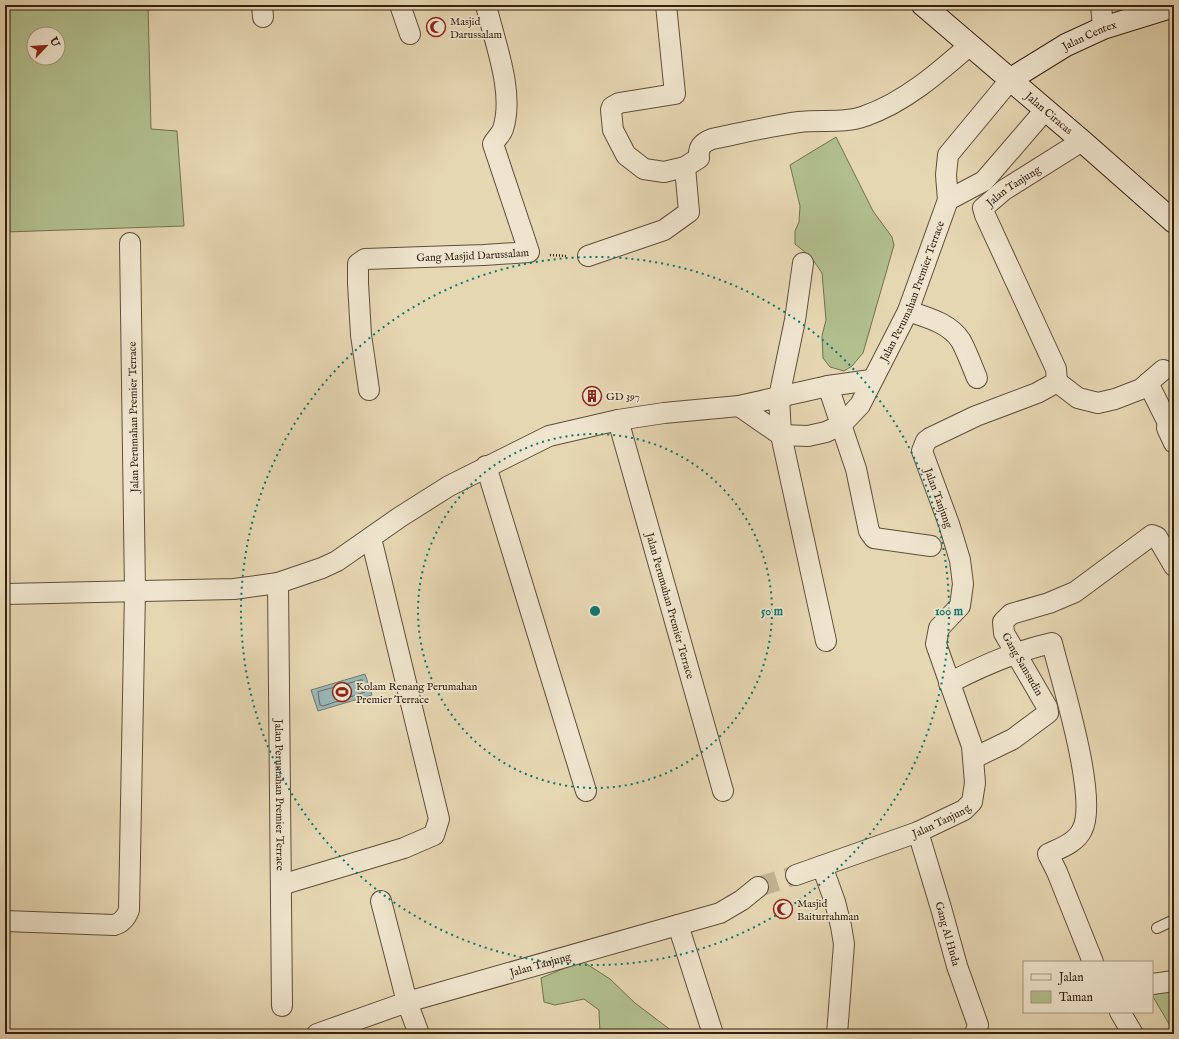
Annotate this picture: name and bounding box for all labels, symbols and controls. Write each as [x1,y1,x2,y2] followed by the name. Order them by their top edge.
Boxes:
[450,15,503,42] place label: Masjid Darussalam
[425,16,447,38] mosque icon: Masjid Darussalam
[1058,18,1119,55] street label: Jalan Centex
[26,26,66,66] north arrow
[45,34,63,50] text: U
[1020,88,1075,138] street label: Jalan Ciracas
[982,162,1044,211] street label: Jalan Tanjung
[876,219,948,366] street label: Jalan Perumahan Premier Terrace
[416,246,530,265] street label: Gang Masjid Darussalam
[126,341,142,495] street label: Jalan Perumahan Premier Terrace
[581,385,603,407] building icon: GD 397
[606,390,640,404] place label: GD 397
[920,465,956,531] street label: Jalan Tanjung
[642,529,697,681] street label: Jalan Perumahan Premier Terrace
[588,604,602,618] centre of rings
[761,604,784,619] text: 50 m
[935,604,964,619] text: 100 m
[998,630,1046,699] street label: Gang Samsudin
[356,680,478,707] place label: Kolam Renang Perumahan Premier Terrace
[331,681,353,703] sports icon: Kolam Renang Perumahan Premier Terrace
[271,717,287,871] street label: Jalan Perumahan Premier Terrace
[909,801,975,842] street label: Jalan Tanjung
[797,897,859,924] place label: Masjid Baiturrahman
[772,898,794,920] mosque icon: Masjid Baiturrahman
[931,900,963,968] street label: Gang Al Huda
[506,949,574,981] street label: Jalan Tanjung
[1023,961,1153,1013] legend
[1057,970,1084,986] text: Jalan
[1059,990,1093,1005] text: Taman

